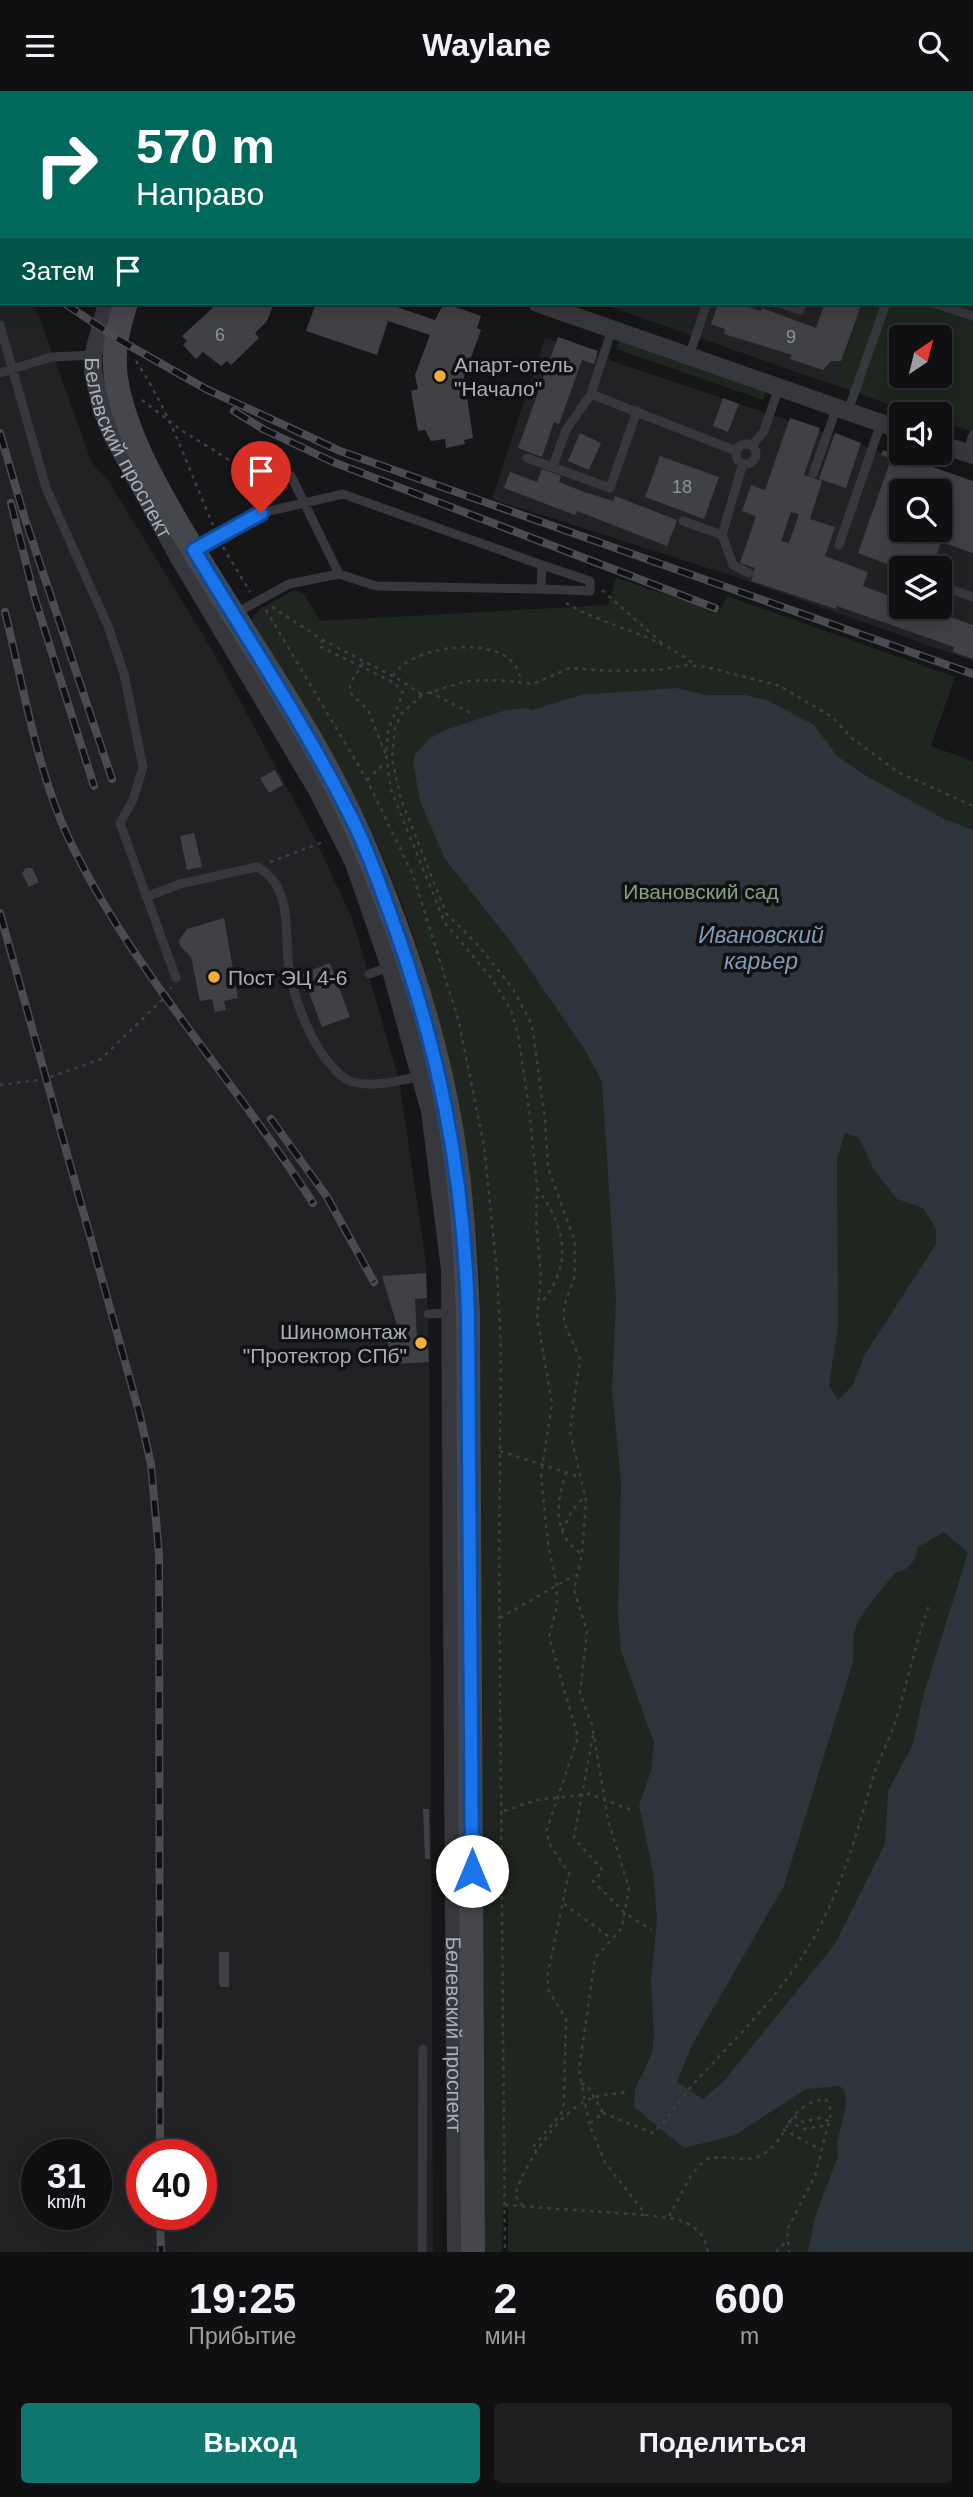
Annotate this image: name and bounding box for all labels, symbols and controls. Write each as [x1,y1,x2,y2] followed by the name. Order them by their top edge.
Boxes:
[21,27,59,65] icon: menu
[422,27,551,63] text: Waylane
[914,27,952,65] icon: search
[21,119,112,210] icon: right
[136,119,275,173] text: 570 m
[136,176,264,212] text: Направо
[109,252,147,290] icon: arrive
[21,256,95,286] text: Затем
[215,325,225,345] house number: 6
[889,325,952,389] north arrow
[889,325,952,619] map controls
[786,327,796,347] house number: 9
[454,353,574,400] place label: Апарт-отель "Начало"
[82,357,177,542] street label: Белевский проспект
[432,368,448,384] marker: Апарт-отель "Начало"
[889,402,952,465] button: sound
[231,441,291,513] pin
[242,452,280,490] icon: arrive
[672,477,692,497] house number: 18
[889,479,952,542] button: search
[889,556,952,619] button: layers
[623,880,779,903] park label: Ивановский сад
[698,922,824,974] water label: Ивановский карьер
[228,966,348,989] place label: Пост ЭЦ 4-6
[206,969,222,985] marker: Пост ЭЦ 4-6
[243,1320,407,1367] place label: Шиномонтаж "Протектор СПб"
[413,1335,429,1351] marker: Шиномонтаж "Протектор СПб"
[435,1834,509,1908] position arrow
[443,1936,467,2133] street label: Белевский проспект
[126,2139,217,2230] speed limit sign: 40
[47,2156,86,2195] text: 31
[47,2192,86,2212] text: km/h
[189,2275,296,2322] text: 19:25
[494,2275,517,2322] text: 2
[715,2275,785,2322] text: 600
[188,2323,296,2349] text: Прибытие
[485,2323,526,2349] text: мин
[740,2323,759,2349] text: m
[21,2403,480,2483] button: Выход
[494,2403,952,2483] button: Поделиться

